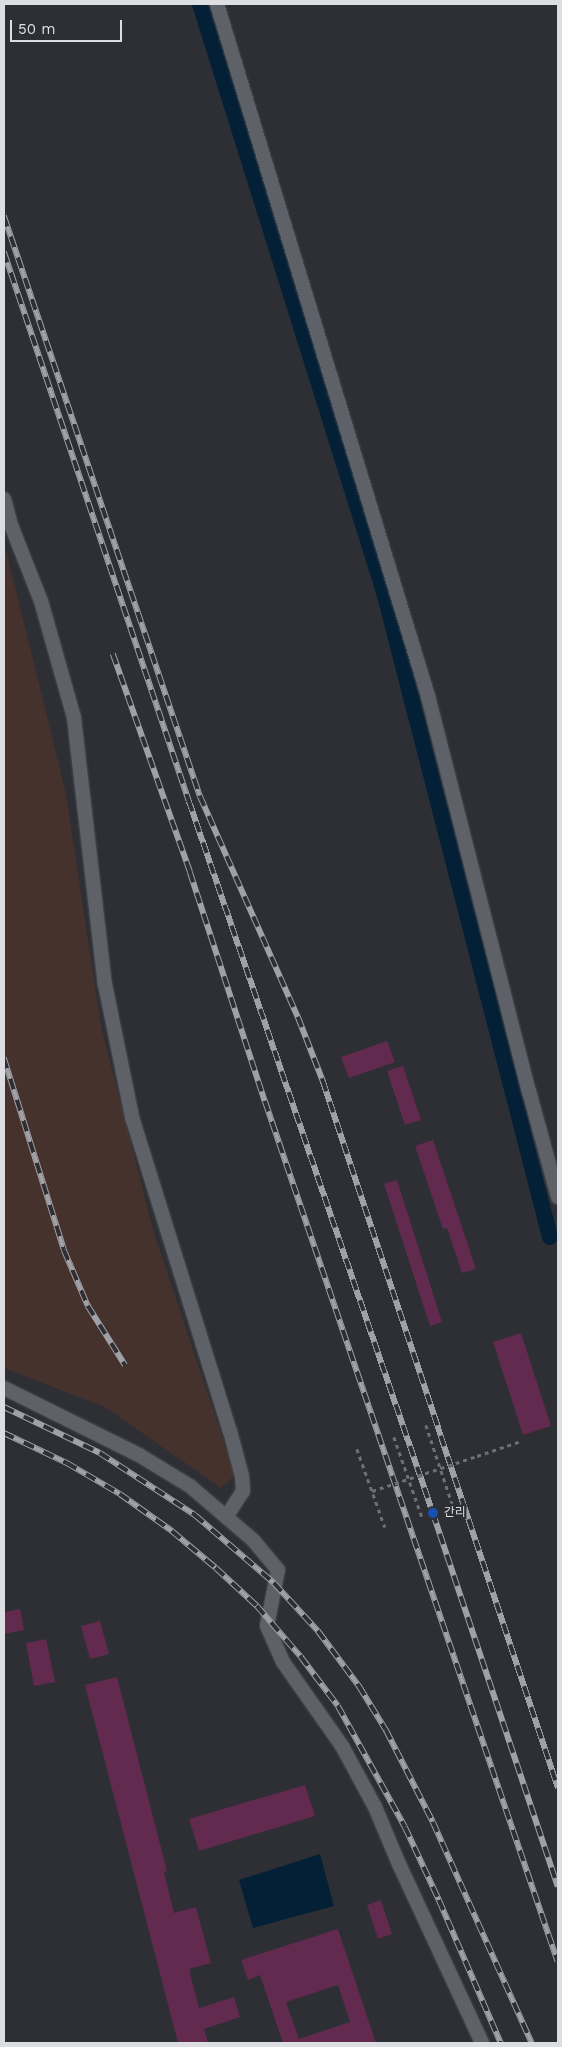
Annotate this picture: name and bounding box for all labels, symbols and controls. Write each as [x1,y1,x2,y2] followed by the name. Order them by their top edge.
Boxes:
[12,10,125,42] scale bar
[18,20,55,38] text: 50 m
[426,1506,440,1520] marker: 간리
[444,1506,466,1520] place label: 간리

